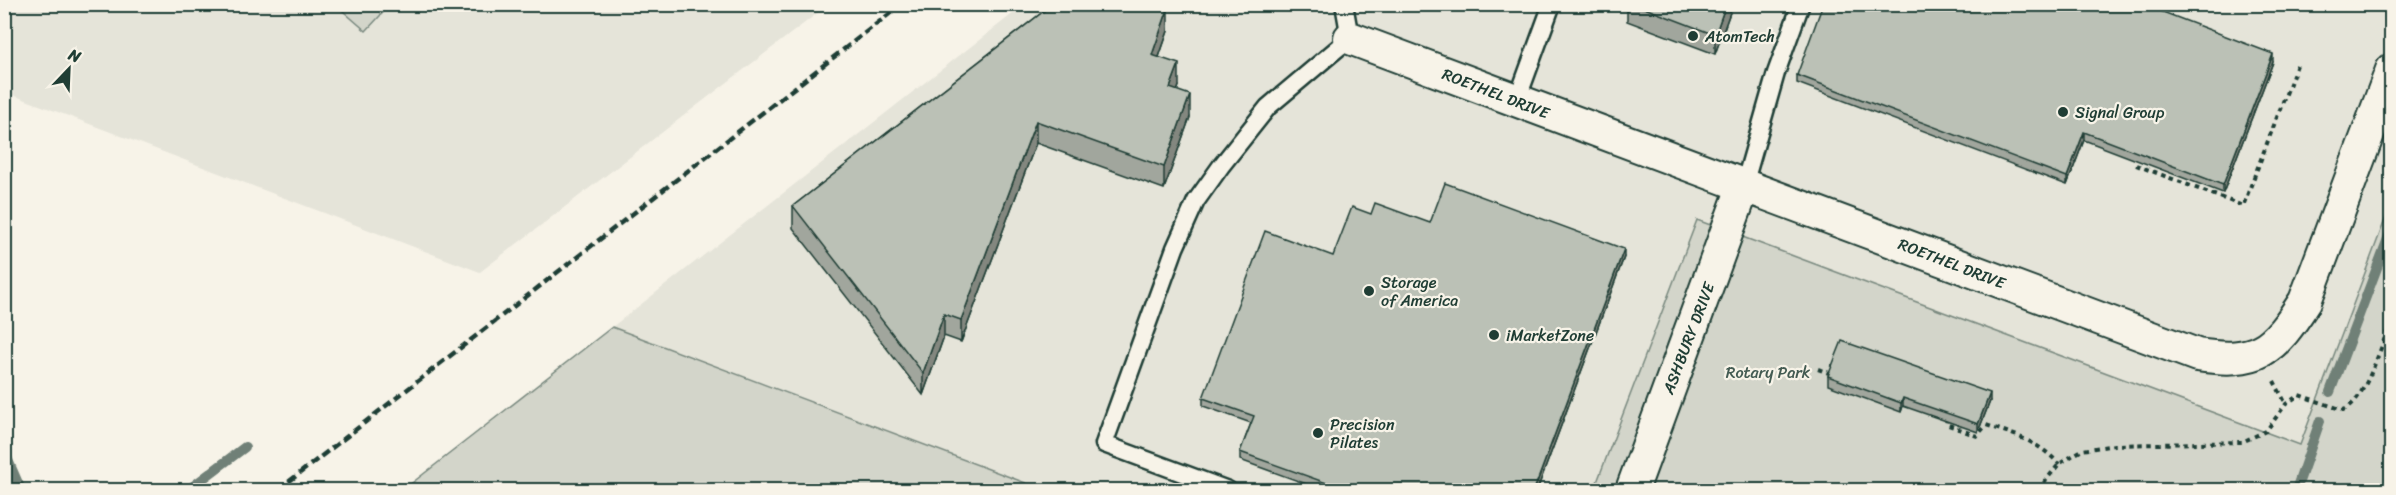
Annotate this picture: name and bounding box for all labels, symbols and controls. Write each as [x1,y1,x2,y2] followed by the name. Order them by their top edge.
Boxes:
[1704,22,1775,51] place label: AtomTech
[1686,29,1700,43] marker: AtomTech
[39,39,99,99] north arrow
[63,40,86,72] text: N
[1438,60,1555,128] street label: ROETHEL DRIVE
[2075,98,2165,127] place label: Signal Group
[2056,105,2070,119] marker: Signal Group
[1894,230,2011,298] street label: ROETHEL DRIVE
[1381,268,1458,315] place label: Storage of America
[1653,277,1724,399] street label: ASHBURY DRIVE
[1362,284,1376,298] marker: Storage of America
[1506,321,1594,350] place label: iMarketZone
[1487,328,1501,342] marker: iMarketZone
[1726,358,1811,387] park label: Rotary Park
[1330,410,1395,457] place label: Precision Pilates
[1311,426,1325,440] marker: Precision Pilates

